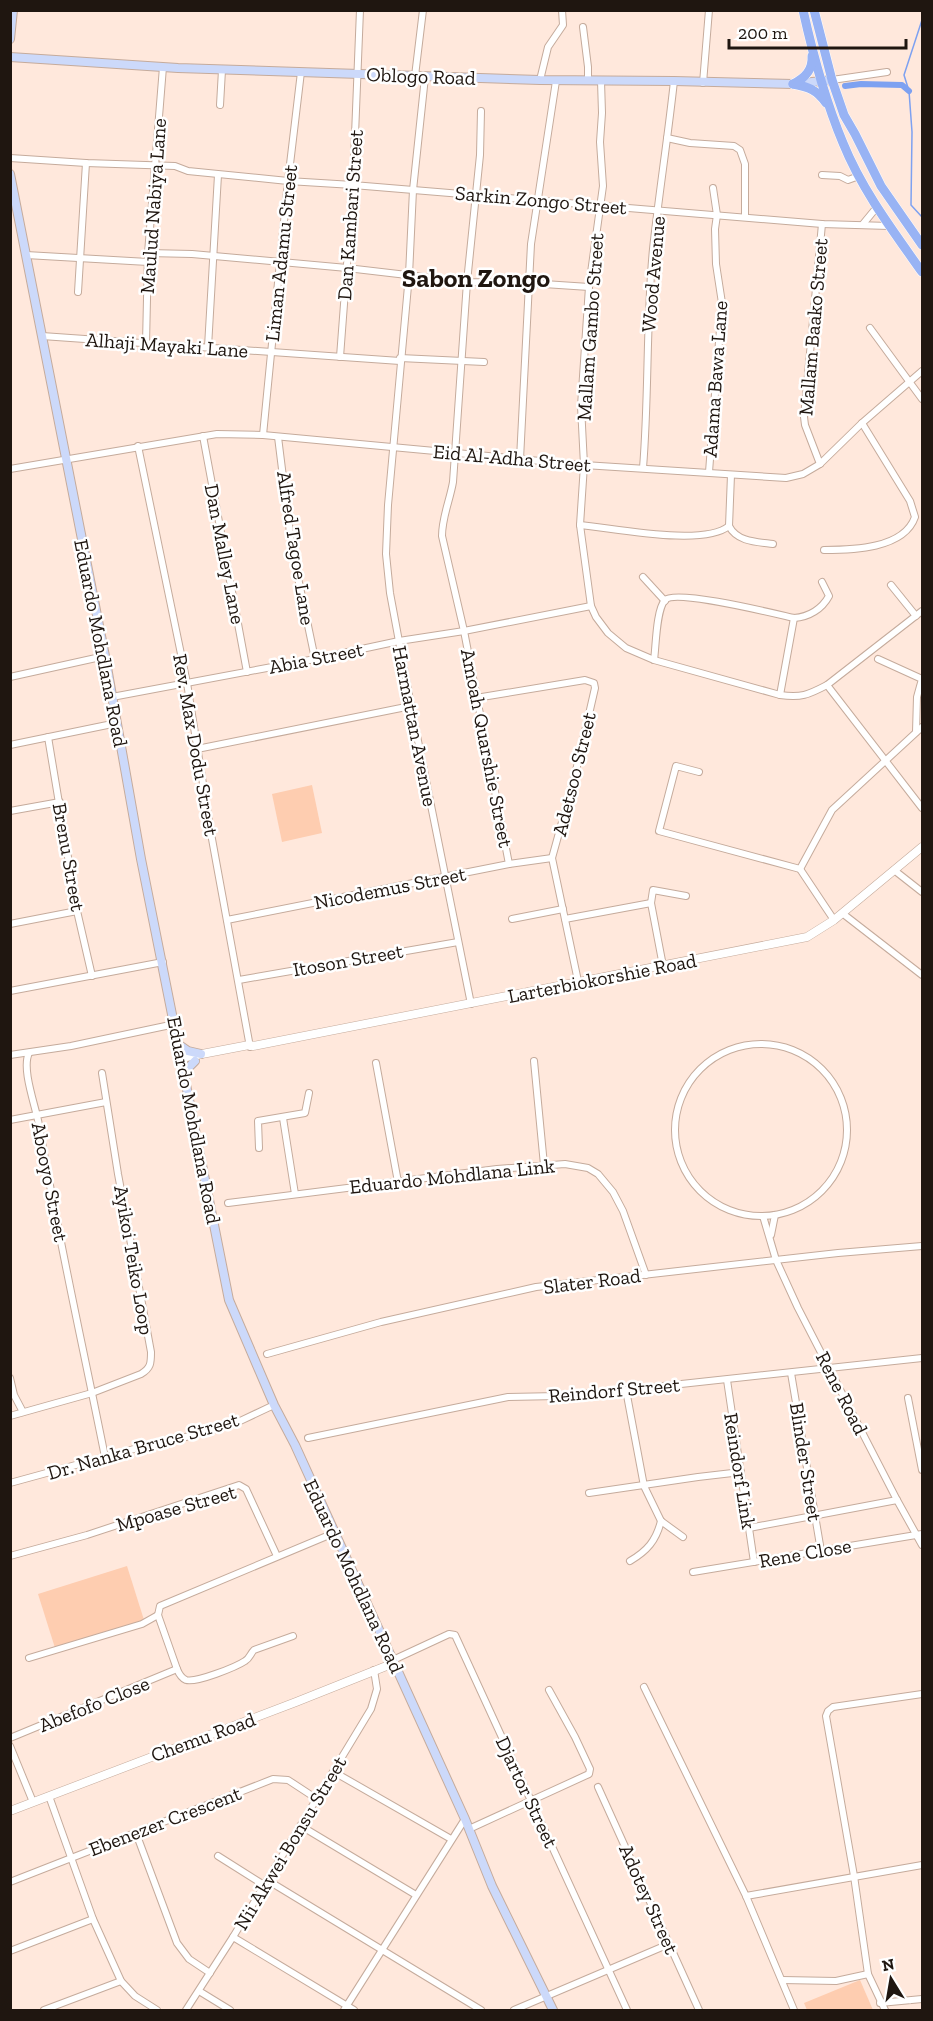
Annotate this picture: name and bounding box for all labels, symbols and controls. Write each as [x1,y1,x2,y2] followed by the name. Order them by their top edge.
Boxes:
[729,12,906,50] scale bar
[738,22,788,44] text: 200 m
[366,62,476,90] street label: Oblogo Road
[135,117,171,295] street label: Maulud Nabiya Lane
[332,128,368,301] street label: Dan Kambari Street
[260,163,302,343] street label: Liman Adamu Street
[454,181,628,220] street label: Sarkin Zongo Street
[636,215,670,333] street label: Wood Avenue
[571,232,609,422] street label: Mallam Gambo Street
[793,237,833,417] street label: Mallam Baako Street
[402,262,551,294] district label: Sabon Zongo
[698,300,732,458] street label: Adama Bawa Lane
[85,327,249,363] street label: Alhaji Mayaki Lane
[432,439,593,477] street label: Eid Al-Adha Street
[272,469,320,627] street label: Alfred Tagoe Lane
[200,482,250,626] street label: Dan Malley Lane
[69,537,133,749] street label: Eduardo Mohdlana Road
[267,637,366,679] street label: Abia Street
[388,644,442,808] street label: Harmattan Avenue
[456,647,518,850] street label: Amoah Quarshie Street
[168,652,224,839] street label: Rev. Max Dodu Street
[547,709,601,839] street label: Adetsoo Street
[48,801,90,914] street label: Brenu Street
[312,861,469,915] street label: Nicodemus Street
[291,938,406,982] street label: Itoson Street
[505,948,699,1008] street label: Larterbiokorshie Road
[162,1014,226,1226] street label: Eduardo Mohdlana Road
[27,1120,73,1244] street label: Abooyo Street
[348,1153,556,1199] street label: Eduardo Mohdlana Link
[109,1183,159,1337] street label: Ayikoi Teiko Loop
[542,1263,642,1299] street label: Slater Road
[811,1347,873,1439] street label: Rene Road
[547,1372,681,1408] street label: Reindorf Street
[785,1401,827,1524] street label: Blinder Street
[44,1407,242,1485] street label: Dr. Nanka Bruce Street
[719,1411,761,1531] street label: Reindorf Link
[299,1475,409,1677] street label: Eduardo Mohdlana Road
[113,1479,239,1537] street label: Mpoase Street
[757,1533,853,1573] street label: Rene Close
[35,1671,153,1737] street label: Abefofo Close
[147,1707,259,1767] street label: Chemu Road
[491,1732,564,1852] street label: Djartor Street
[229,1751,352,1934] street label: Nii Akwei Bonsu Street
[86,1781,245,1861] street label: Ebenezer Crescent
[614,1840,684,1958] street label: Adotey Street
[861,1949,921,2009] north arrow
[880,1954,896,1975] text: N

